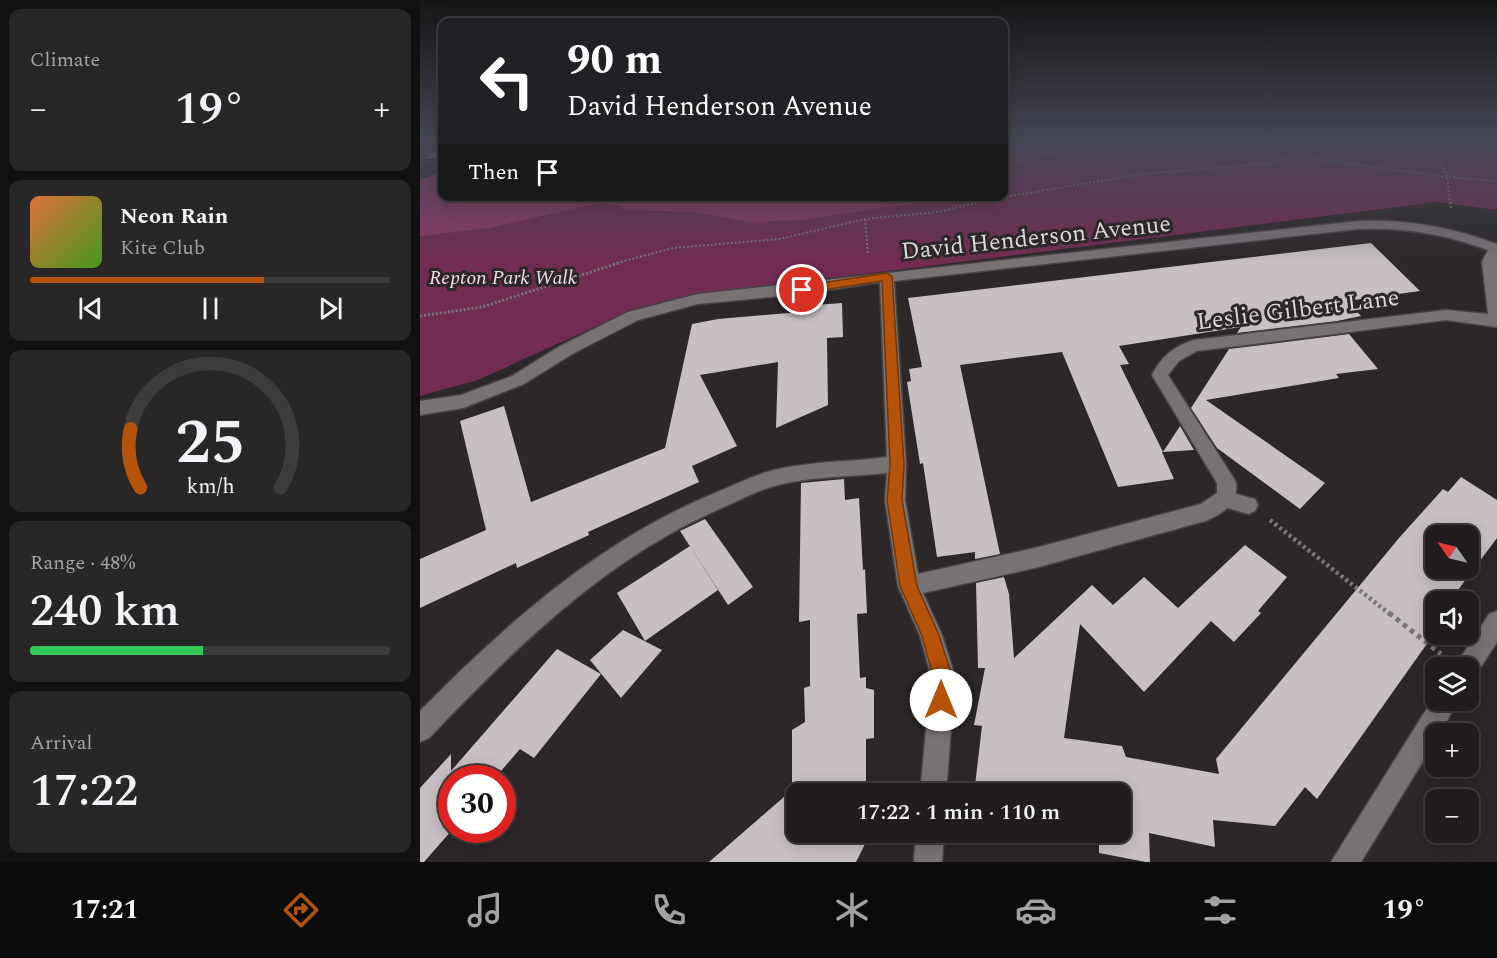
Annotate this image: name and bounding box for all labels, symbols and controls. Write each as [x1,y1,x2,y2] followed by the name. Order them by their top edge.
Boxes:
[567,29,662,92] text: 90 m
[468,42,546,120] icon: left
[30,45,100,75] text: Climate
[175,75,245,144] text: 19°
[30,84,47,134] text: −
[374,84,390,134] text: +
[567,86,872,128] text: David Henderson Avenue
[468,156,519,189] text: Then
[531,156,564,189] icon: arrive
[120,200,228,233] text: Neon Rain
[899,206,1173,270] street label: David Henderson Avenue
[120,233,205,263] text: Kite Club
[429,263,578,293] park label: Repton Park Walk
[776,264,827,315] pin
[785,273,818,306] icon: arrive
[1195,280,1401,340] street label: Leslie Gilbert Lane
[74,292,107,325] icon: previous
[194,292,227,325] icon: pause
[314,292,347,325] icon: next
[175,396,245,491] text: 25
[186,470,234,503] text: km/h
[1425,525,1479,579] north arrow
[1425,525,1479,843] map controls
[30,548,135,578] text: Range · 48%
[30,577,180,646] text: 240 km
[1425,591,1479,645] button: sound
[1425,657,1479,711] button: layers
[909,668,973,732] position arrow
[1425,723,1479,777] button: +
[30,728,92,758] text: Arrival
[30,757,138,826] text: 17:22
[438,765,516,843] speed limit sign: 30
[1425,789,1479,843] button: −
[857,796,1060,829] text: 17:22 · 1 min · 110 m
[71,889,139,931] text: 17:21
[280,889,322,931] icon: directions
[464,889,506,931] icon: music
[648,889,690,931] icon: phone
[831,889,873,931] icon: climate
[1015,889,1057,931] icon: car
[1199,889,1241,931] icon: filters
[1382,889,1426,931] text: 19°

